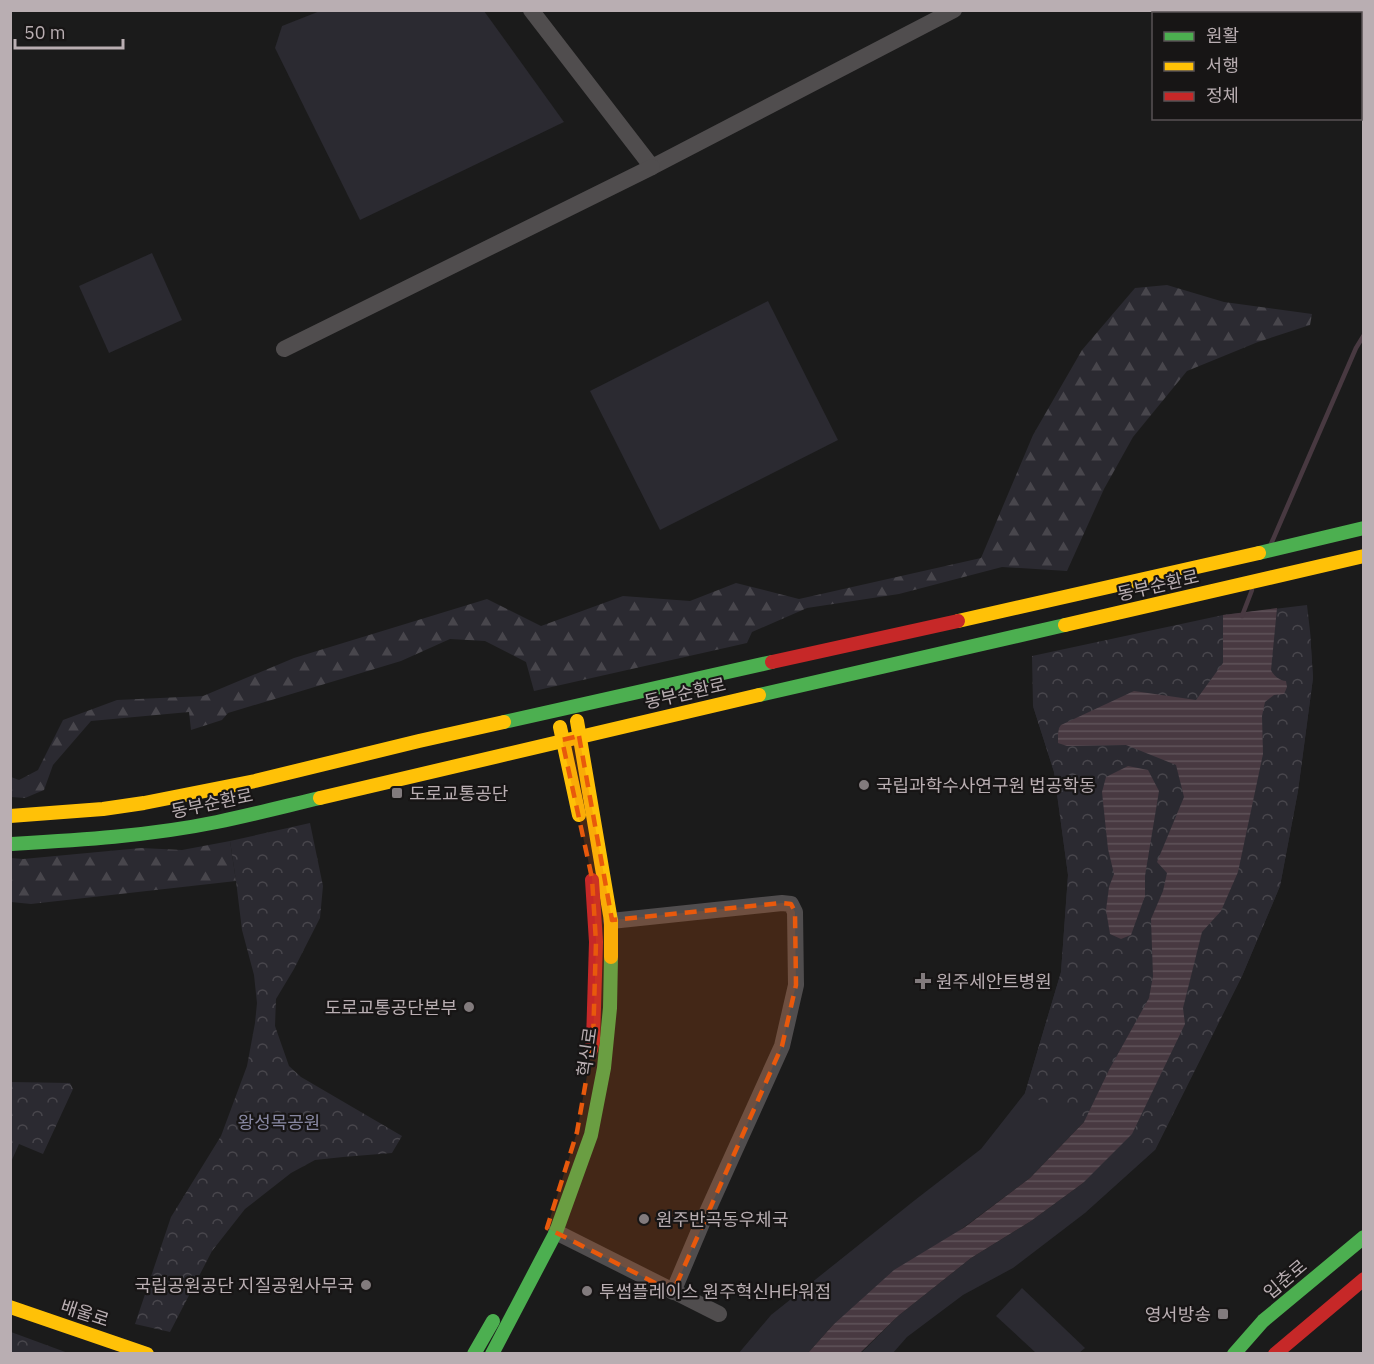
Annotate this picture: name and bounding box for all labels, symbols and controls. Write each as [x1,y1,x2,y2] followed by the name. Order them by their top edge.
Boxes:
[15,12,123,50] scale bar
[1152,12,1362,120] legend
[24,21,66,44] text: 50 m
[1206,24,1239,47] text: 원활
[1206,54,1239,77] text: 서행
[1206,84,1239,107] text: 정체
[1115,564,1201,606] street label: 동부순환로
[642,672,728,714] street label: 동부순환로
[876,774,1096,797] place label: 국립과학수사연구원 법공학동
[857,778,871,792] marker: 국립과학수사연구원 법공학동
[409,782,508,805] place label: 도로교통공단
[169,783,255,823] street label: 동부순환로
[390,786,404,800] marker: 도로교통공단
[936,970,1052,993] place label: 원주세안트병원
[914,972,932,990] marker: 원주세안트병원
[325,996,457,1019] place label: 도로교통공단본부
[462,1000,476,1014] marker: 도로교통공단본부
[572,1026,602,1078] street label: 혁신로
[238,1111,320,1134] park label: 왕성목공원
[656,1208,788,1231] place label: 원주반곡동우체국
[637,1212,651,1226] marker: 원주반곡동우체국
[1259,1254,1311,1304] street label: 입춘로
[134,1274,354,1297] place label: 국립공원공단 지질공원사무국
[359,1278,373,1292] marker: 국립공원공단 지질공원사무국
[599,1280,831,1303] place label: 투썸플레이스 원주혁신H타워점
[580,1284,594,1298] marker: 투썸플레이스 원주혁신H타워점
[58,1294,112,1332] street label: 배울로
[1145,1303,1211,1326] place label: 영서방송
[1216,1307,1230,1321] marker: 영서방송

